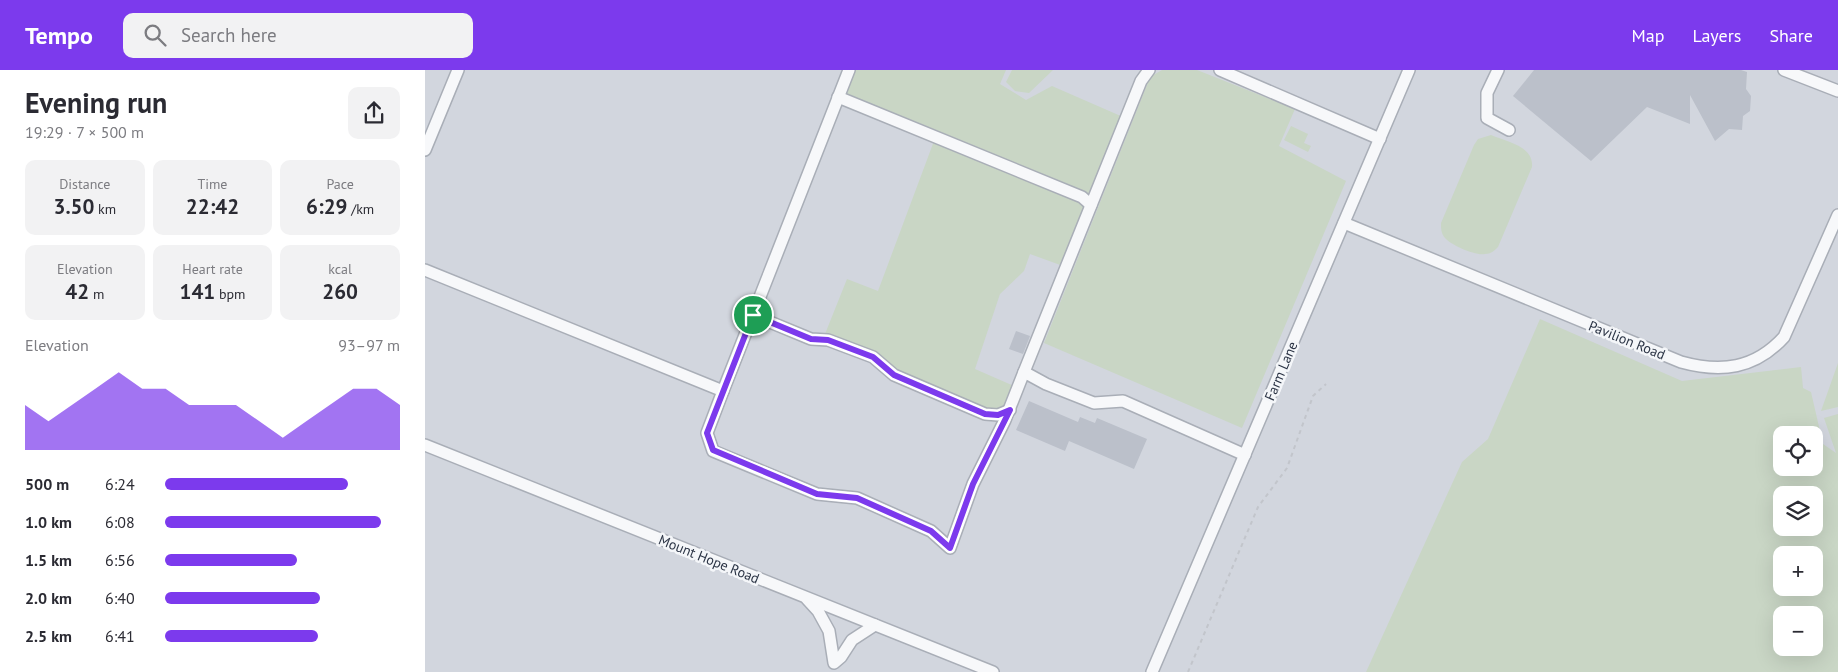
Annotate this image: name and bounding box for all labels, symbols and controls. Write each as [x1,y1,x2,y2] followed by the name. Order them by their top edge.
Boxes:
[123,13,473,58] search box
[25,20,93,51] text: Tempo
[141,21,169,49] icon: search
[181,23,277,47] text: Search here
[1632,24,1664,47] text: Map
[1692,24,1741,47] text: Layers
[1769,24,1813,47] text: Share
[25,84,167,121] text: Evening run
[348,87,400,139] button: share
[25,122,144,142] text: 19:29 · 7 × 500 m
[59,175,110,193] text: Distance
[197,175,228,193] text: Time
[326,175,354,193] text: Pace
[53,193,94,220] text: 3.50
[186,193,239,220] text: 22:42
[306,193,347,220] text: 6:29
[94,200,116,218] text: km
[347,200,374,218] text: /km
[57,260,113,278] text: Elevation
[182,260,243,278] text: Heart rate
[328,260,352,278] text: kcal
[65,278,89,305] text: 42
[180,278,215,305] text: 141
[322,278,358,305] text: 260
[89,285,104,303] text: m
[215,285,245,303] text: bpm
[732,294,774,336] pin
[739,301,767,329] icon: arrive
[1586,316,1668,364] street label: Pavilion Road
[25,335,89,355] text: Elevation
[338,335,400,355] text: 93–97 m
[1260,339,1302,403] street label: Farm Lane
[1773,426,1823,656] map controls
[1773,426,1823,476] button: locate
[25,474,69,494] text: 500 m
[105,474,135,494] text: 6:24
[1773,486,1823,536] button: layers
[25,512,72,532] text: 1.0 km
[105,512,135,532] text: 6:08
[656,531,762,587] street label: Mount Hope Road
[1773,546,1823,596] button: +
[25,550,72,570] text: 1.5 km
[105,550,135,570] text: 6:56
[25,588,72,608] text: 2.0 km
[105,588,135,608] text: 6:40
[1773,606,1823,656] button: −
[25,626,72,646] text: 2.5 km
[105,626,135,646] text: 6:41

